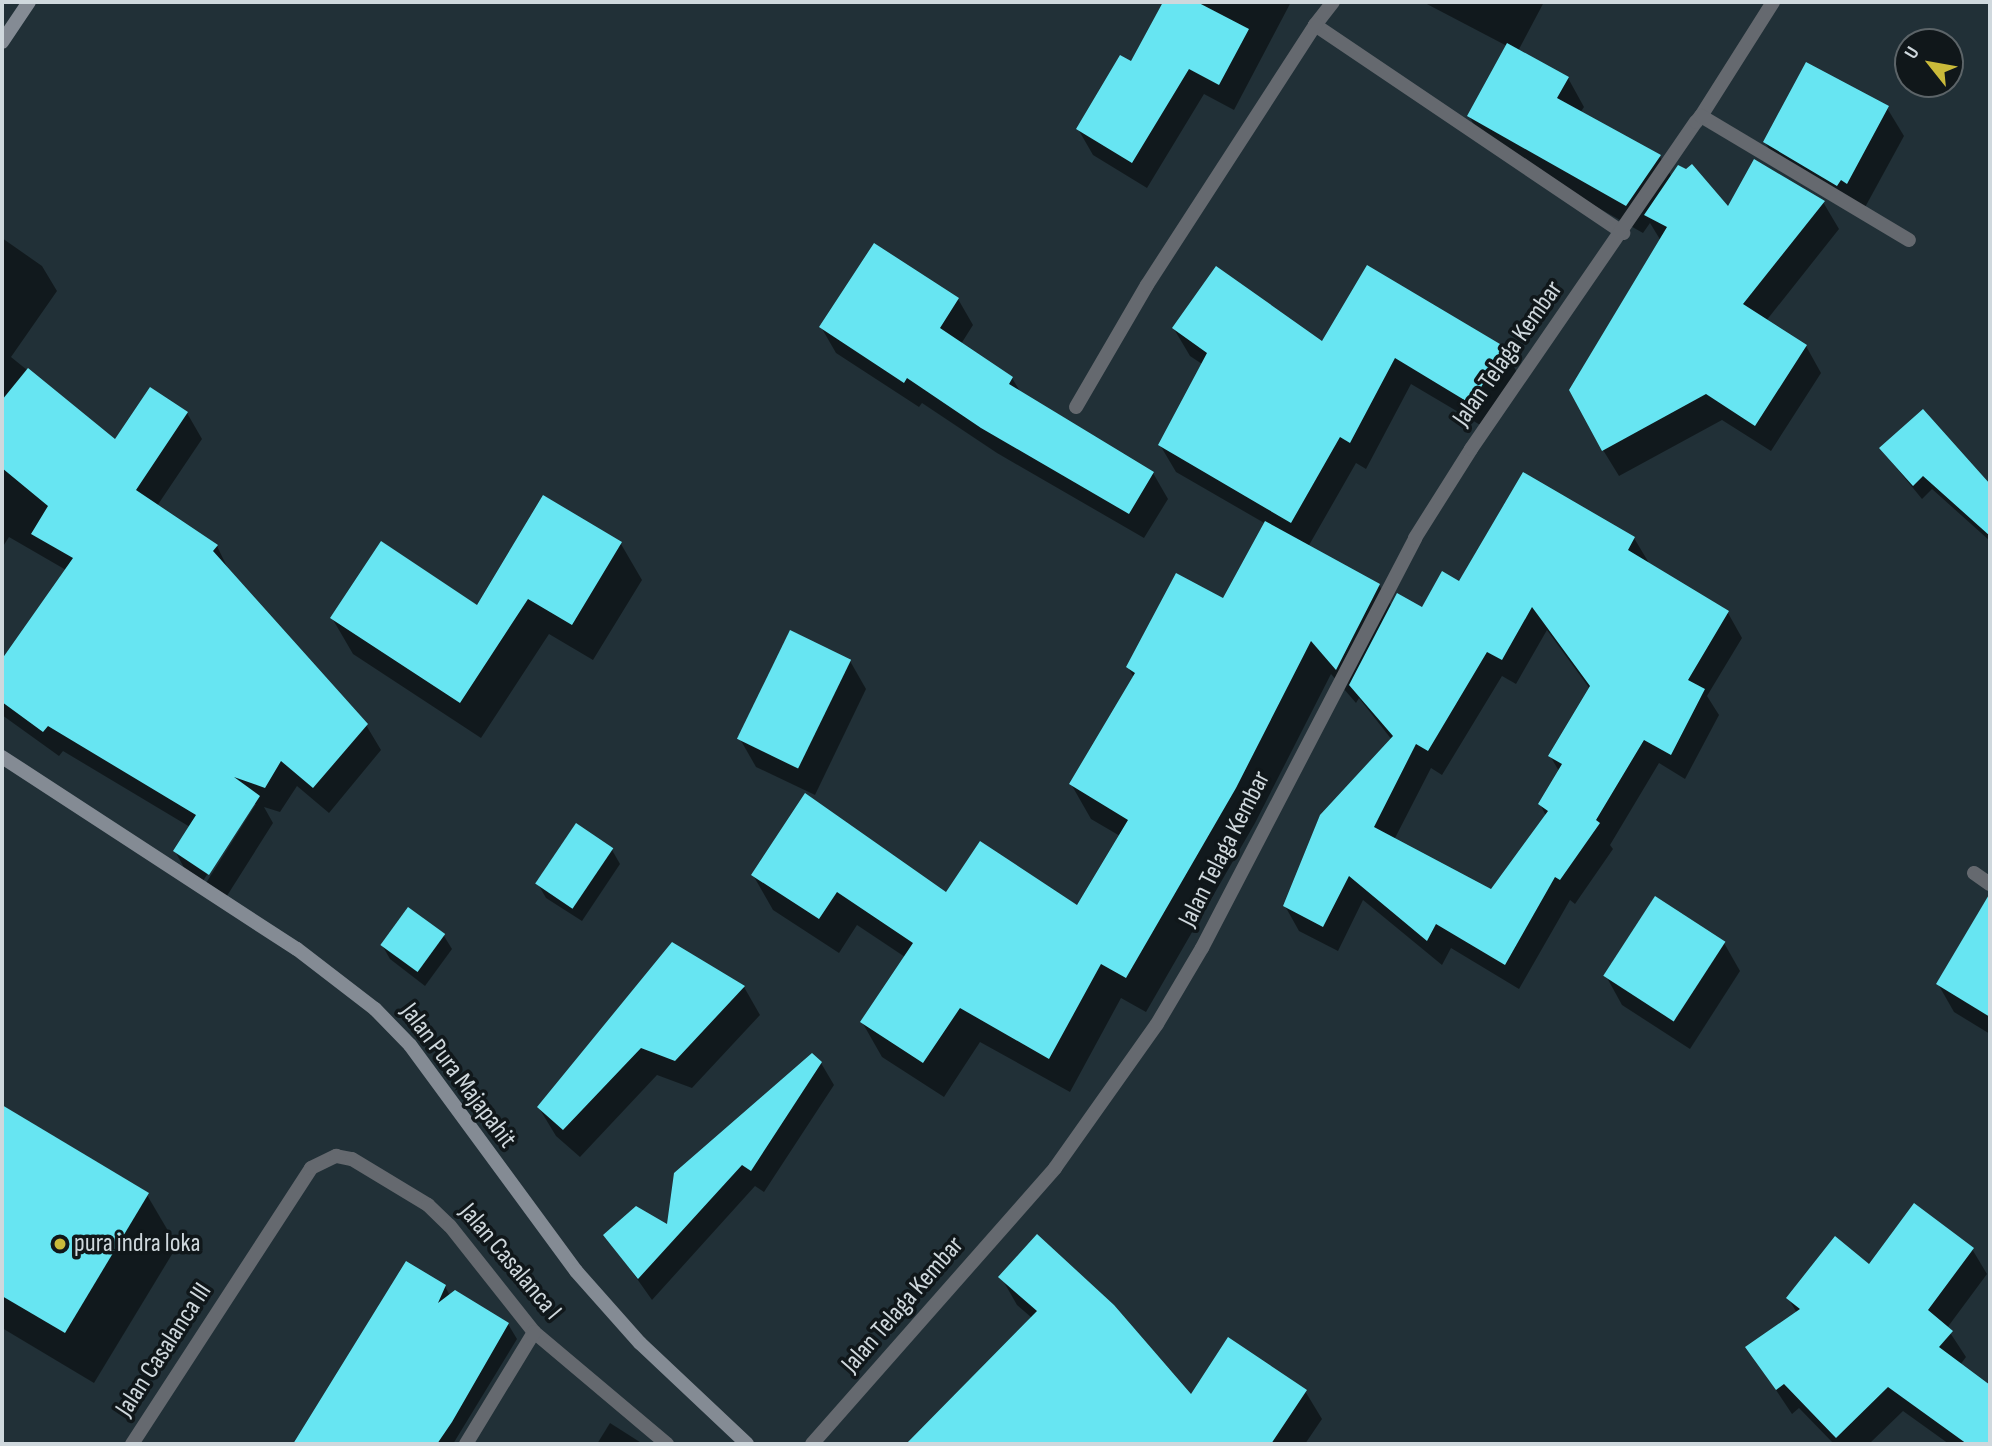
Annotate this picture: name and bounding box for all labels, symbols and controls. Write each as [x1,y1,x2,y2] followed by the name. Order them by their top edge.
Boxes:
[1894,28,1964,98] north arrow
[1900,43,1925,63] text: U
[1446,275,1570,433] street label: Jalan Telaga Kembar
[1172,766,1278,932] street label: Jalan Telaga Kembar
[393,997,523,1155] street label: Jalan Pura Majapahit
[452,1197,568,1327] street label: Jalan Casalanca I
[74,1228,200,1260] place label: pura indra loka
[835,1230,971,1380] street label: Jalan Telaga Kembar
[52,1236,68,1252] marker: pura indra loka
[109,1277,219,1423] street label: Jalan Casalanca III

